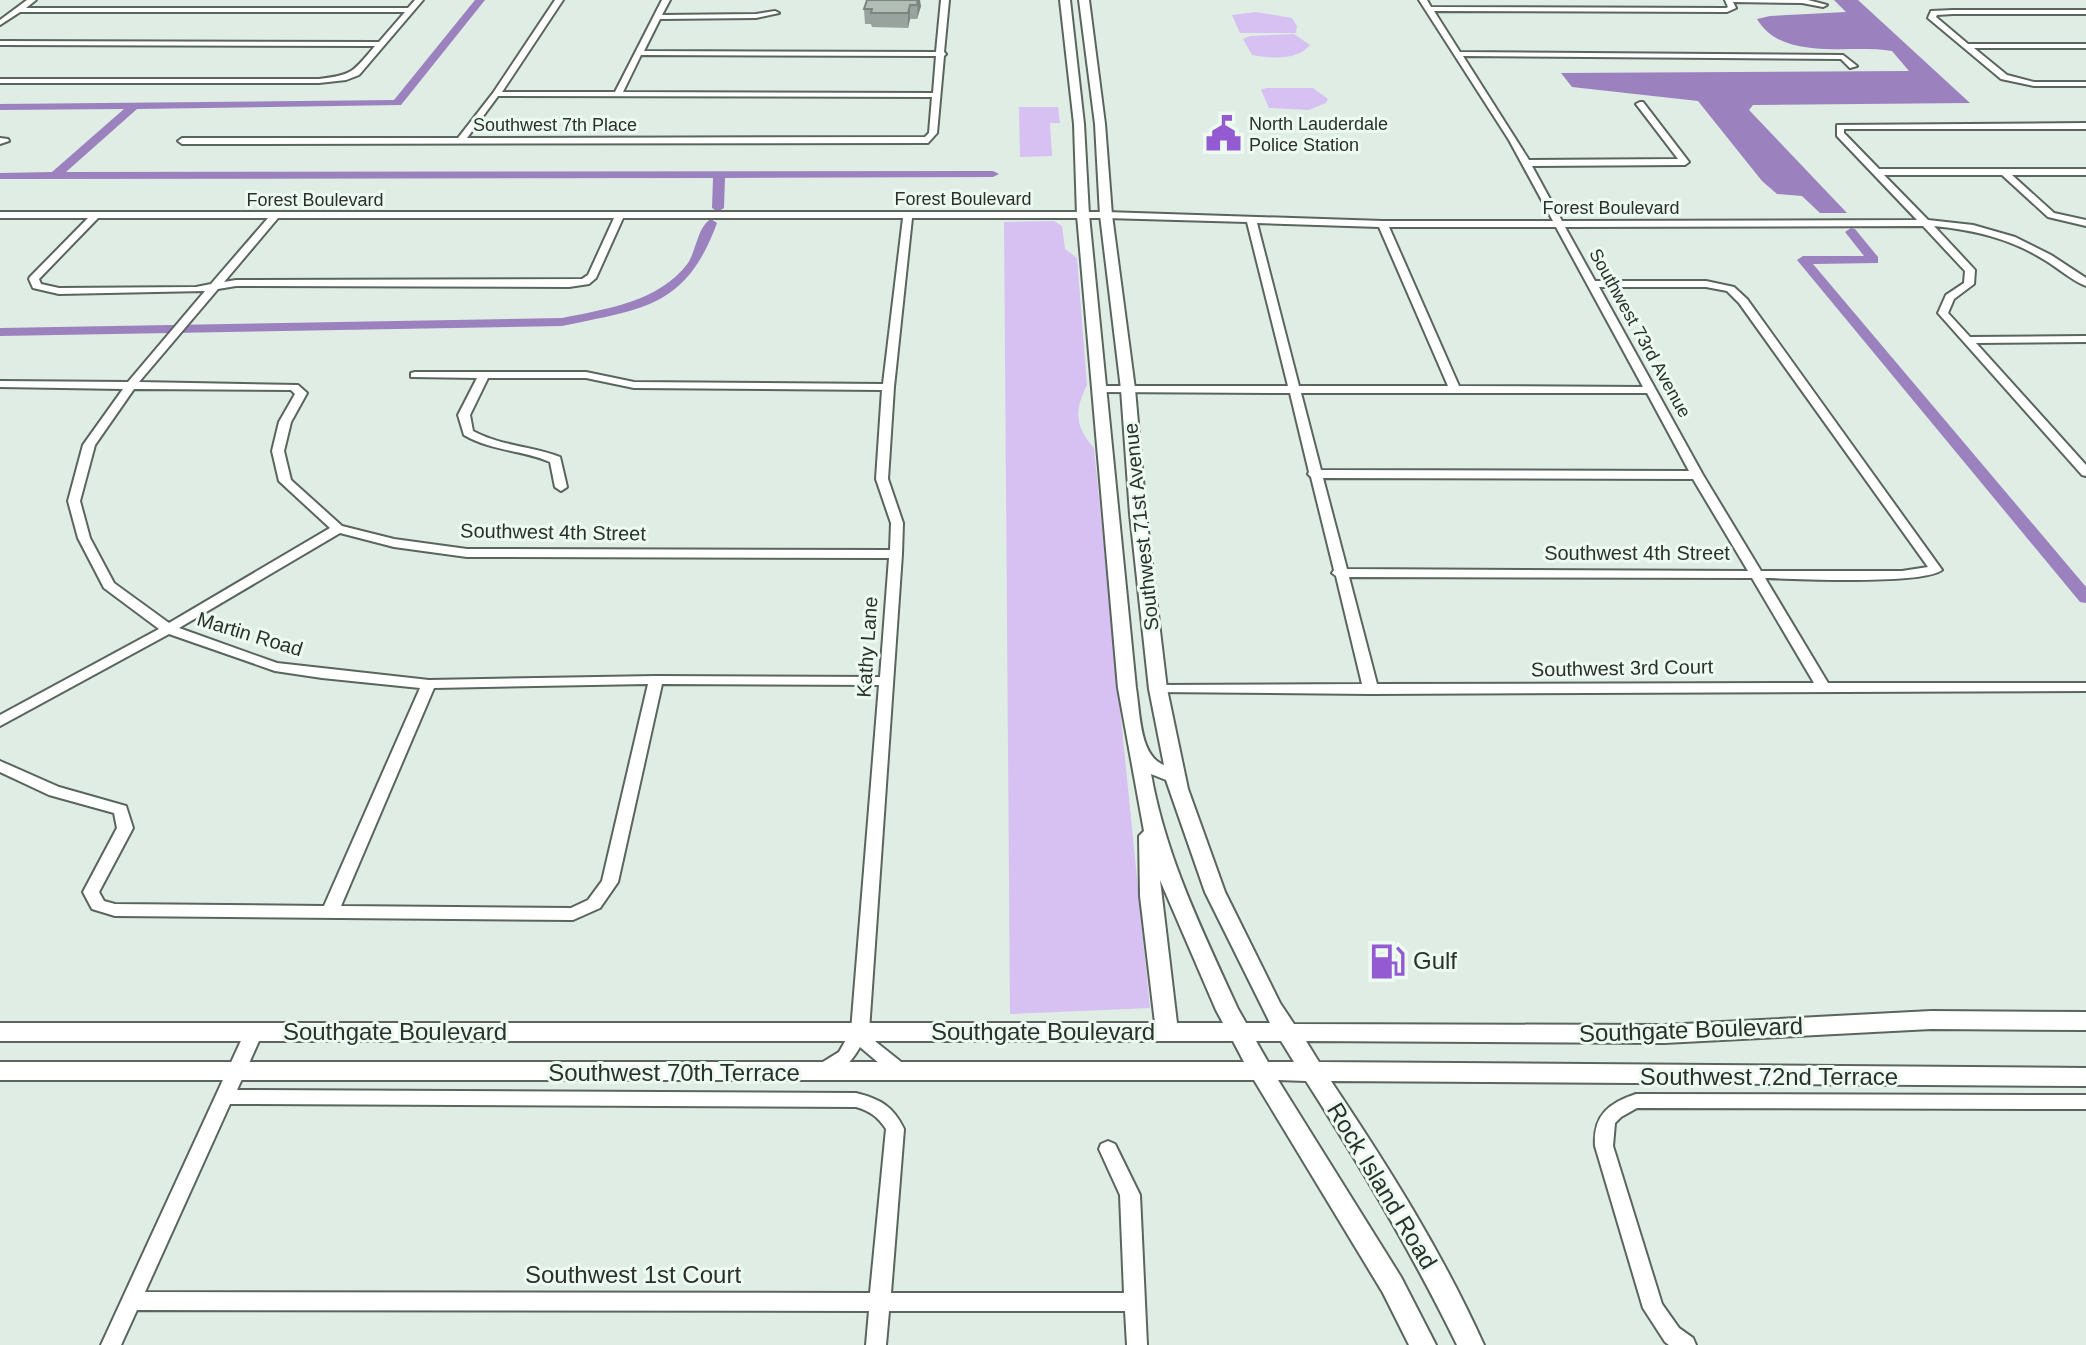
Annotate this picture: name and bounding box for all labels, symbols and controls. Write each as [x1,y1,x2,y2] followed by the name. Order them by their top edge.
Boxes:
[1249,114,1388,155] place label: North Lauderdale Police Station
[473,115,637,135] street label: Southwest 7th Place
[1204,115,1242,153] public building icon: North Lauderdale Police Station
[894,189,1032,209] street label: Forest Boulevard
[246,190,384,210] street label: Forest Boulevard
[1542,198,1680,218] street label: Forest Boulevard
[1585,245,1695,421] street label: Southwest 73rd Avenue
[1119,422,1163,632] street label: Southwest 71st Avenue
[460,519,646,545] street label: Southwest 4th Street
[1544,542,1730,564] street label: Southwest 4th Street
[852,596,882,698] street label: Kathy Lane
[195,608,305,660] street label: Martin Road
[1531,655,1714,681] street label: Southwest 3rd Court
[1368,942,1406,980] fuel station icon: Gulf
[1413,947,1457,974] place label: Gulf
[1578,1012,1803,1047] street label: Southgate Boulevard
[283,1018,507,1045] street label: Southgate Boulevard
[931,1018,1155,1045] street label: Southgate Boulevard
[548,1059,800,1086] street label: Southwest 70th Terrace
[1640,1063,1898,1090] street label: Southwest 72nd Terrace
[1322,1098,1443,1274] street label: Rock Island Road
[525,1261,741,1288] street label: Southwest 1st Court

